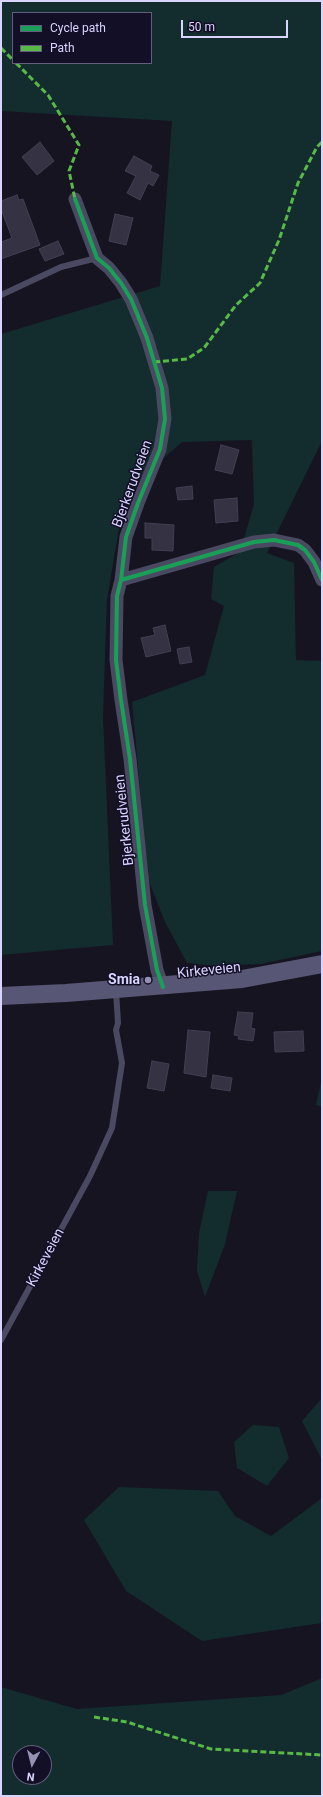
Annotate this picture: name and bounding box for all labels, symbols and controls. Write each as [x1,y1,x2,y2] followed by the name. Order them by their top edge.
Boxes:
[12,12,152,64] legend
[183,12,290,38] scale bar
[188,20,215,34] text: 50 m
[50,21,106,35] text: Cycle path
[50,41,75,55] text: Path
[109,438,157,530] street label: Bjerkerudveien
[112,774,138,866] street label: Bjerkerudveien
[176,959,242,983] street label: Kirkeveien
[108,972,140,988] place label: Smia
[143,975,153,985] marker: Smia
[24,1226,68,1290] street label: Kirkeveien
[12,1745,52,1785] north arrow
[26,1769,35,1783] text: N

